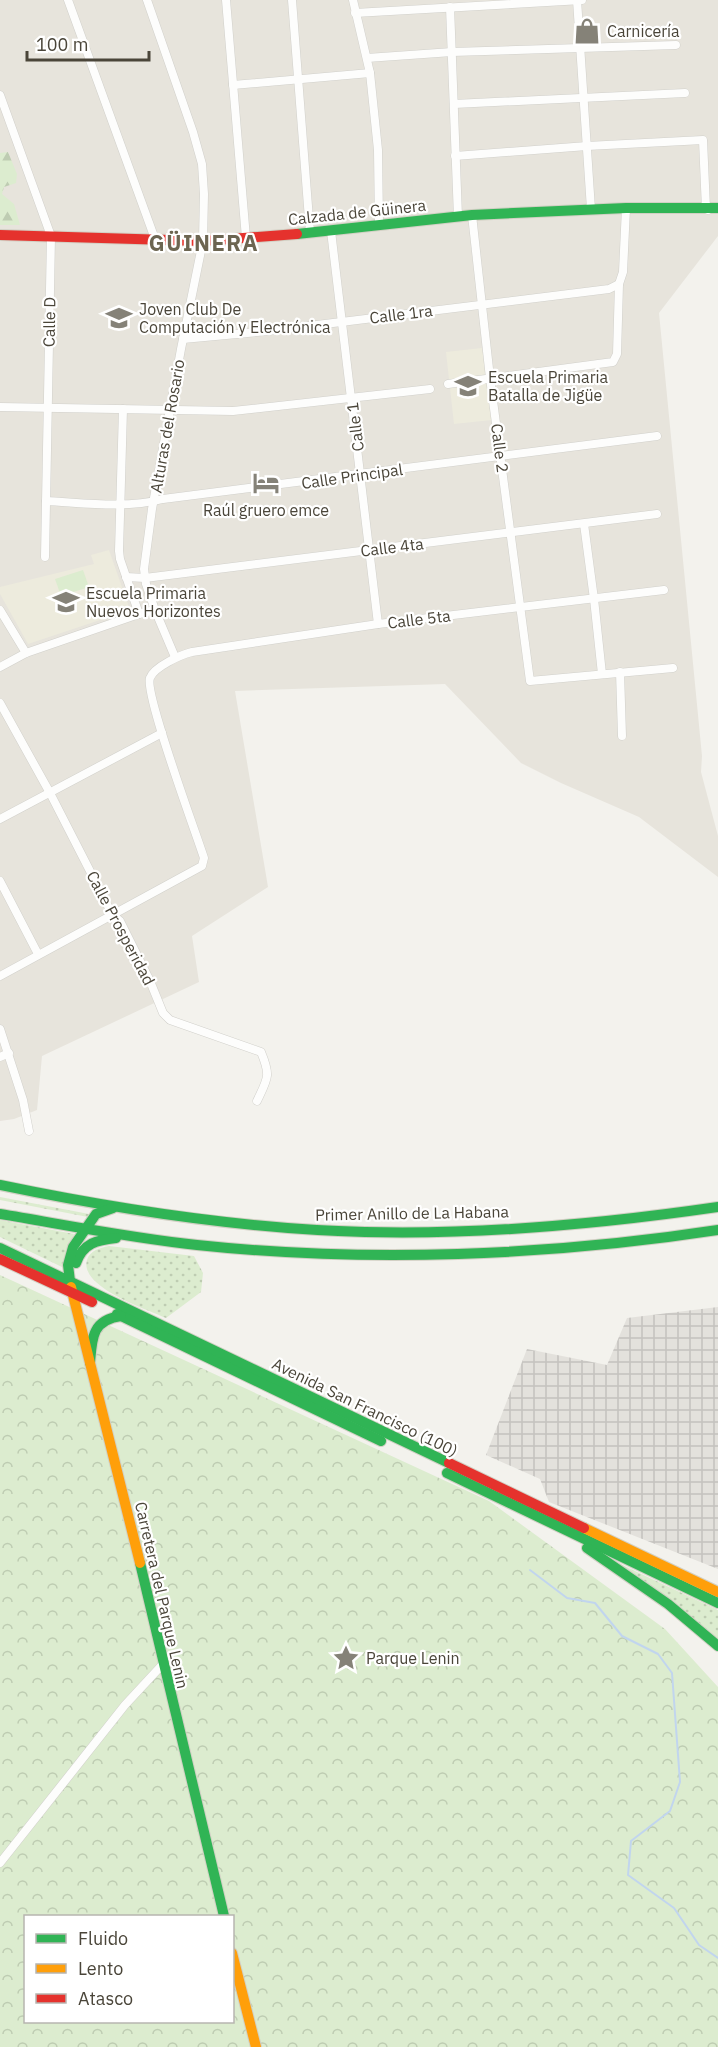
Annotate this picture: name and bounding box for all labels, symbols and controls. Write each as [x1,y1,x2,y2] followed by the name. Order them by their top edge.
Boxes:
[572,16,602,46] shop icon: Carnicería
[607,21,680,41] place label: Carnicería
[27,24,148,62] scale bar
[36,33,88,56] text: 100 m
[287,195,427,229] street label: Calzada de Güinera
[149,228,259,257] district label: GÜINERA
[39,297,59,347] street label: Calle D
[139,299,331,337] place label: Joven Club De Computación y Electrónica
[368,300,434,328] street label: Calle 1ra
[104,303,134,333] school or university icon: Joven Club De Computación y Electrónica
[145,358,189,494] street label: Alturas del Rosario
[488,367,609,405] place label: Escuela Primaria Batalla de Jigüe
[453,371,483,401] school or university icon: Escuela Primaria Batalla de Jigüe
[342,401,368,453] street label: Calle 1
[487,422,513,474] street label: Calle 2
[300,459,404,493] street label: Calle Principal
[251,468,281,498] hotel icon: Raúl gruero emce
[203,500,329,520] place label: Raúl gruero emce
[359,533,425,561] street label: Calle 4ta
[86,583,221,621] place label: Escuela Primaria Nuevos Horizontes
[51,587,81,617] school or university icon: Escuela Primaria Nuevos Horizontes
[386,605,452,633] street label: Calle 5ta
[82,867,160,989] street label: Calle Prosperidad
[315,1201,510,1225] street label: Primer Anillo de La Habana
[269,1353,461,1461] street label: Avenida San Francisco (100)
[131,1500,193,1690] street label: Carretera del Parque Lenin
[331,1643,361,1673] place icon: Parque Lenin
[366,1648,460,1668] place label: Parque Lenin
[24,1915,234,2023] legend
[78,1927,128,1950] text: Fluido
[78,1957,123,1980] text: Lento
[78,1987,133,2010] text: Atasco

